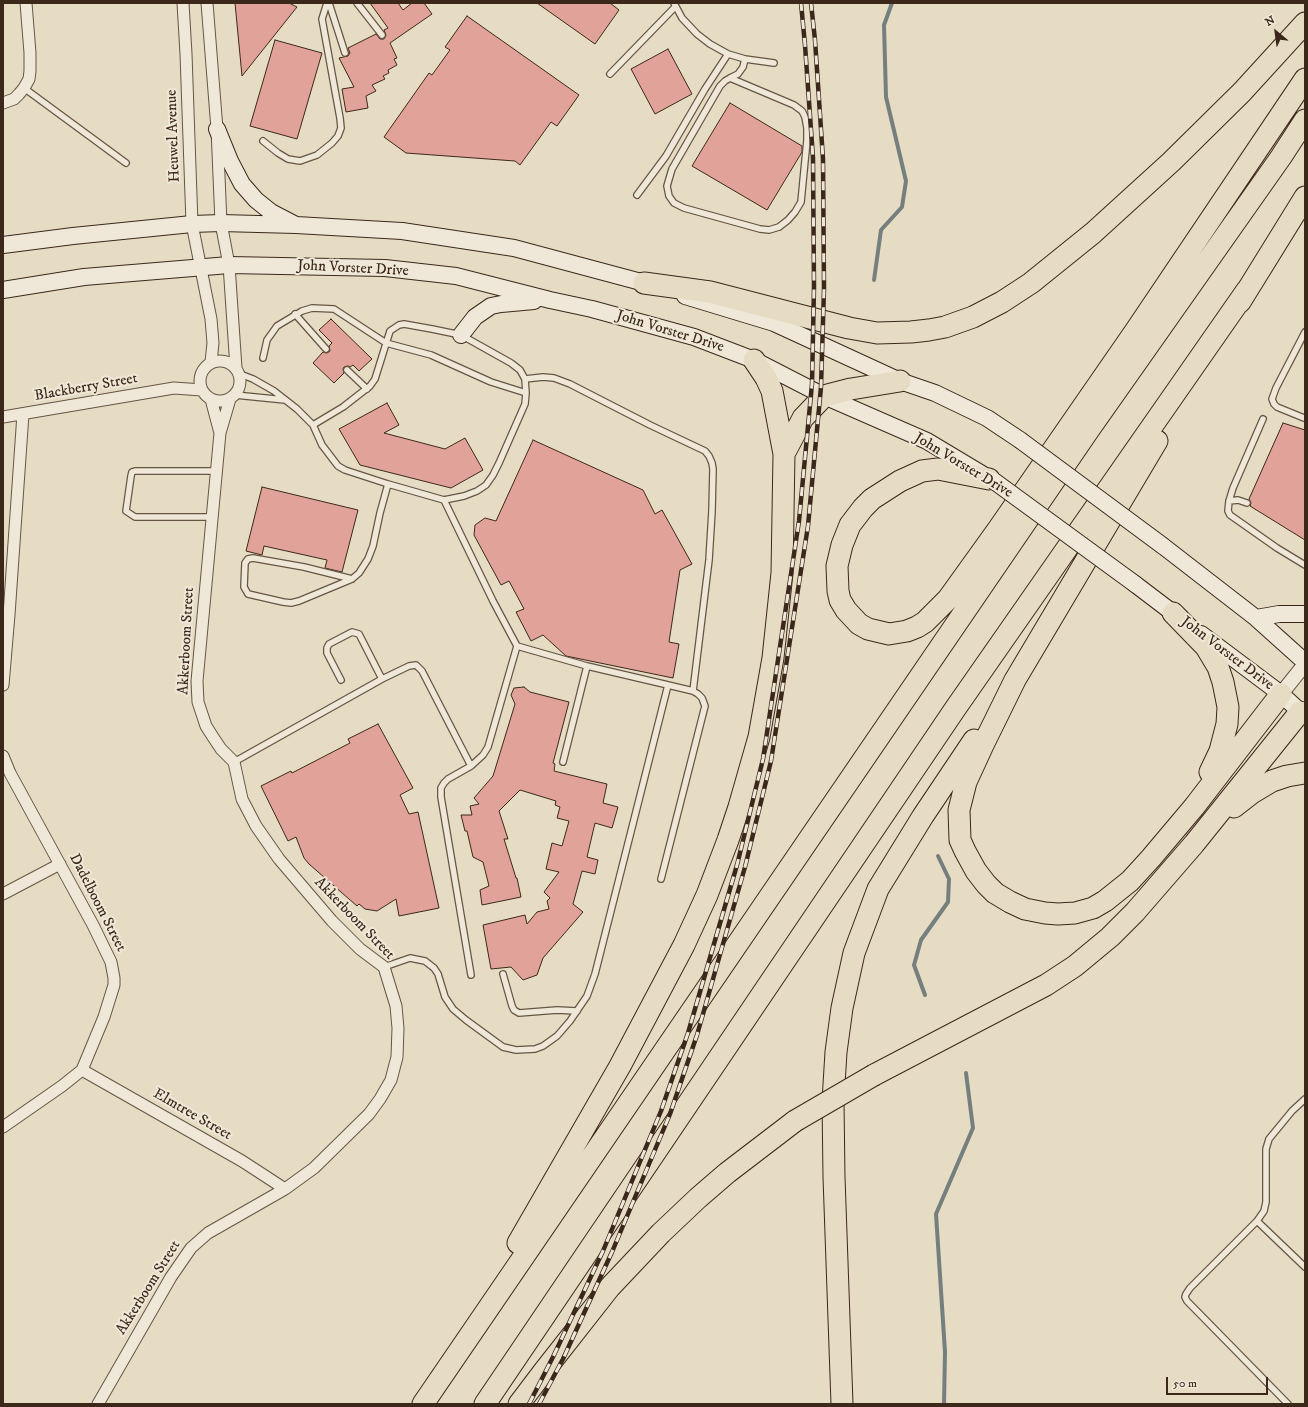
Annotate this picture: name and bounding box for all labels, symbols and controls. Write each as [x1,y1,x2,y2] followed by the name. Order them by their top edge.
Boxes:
[1256,12,1296,52] north arrow
[1263,13,1278,30] text: N
[163,89,185,183] street label: Heuwel Avenue
[297,257,409,281] street label: John Vorster Drive
[614,307,726,357] street label: John Vorster Drive
[33,370,139,406] street label: Blackberry Street
[911,430,1015,502] street label: John Vorster Drive
[175,587,199,695] street label: Akkerboom Street
[1177,613,1277,695] street label: John Vorster Drive
[65,851,129,955] street label: Dadelboom Street
[310,874,398,964] street label: Akkerboom Street
[149,1085,235,1145] street label: Elmtree Street
[113,1238,185,1338] street label: Akkerboom Street
[1168,1369,1270,1395] scale bar
[1173,1376,1197,1391] text: 50 m

